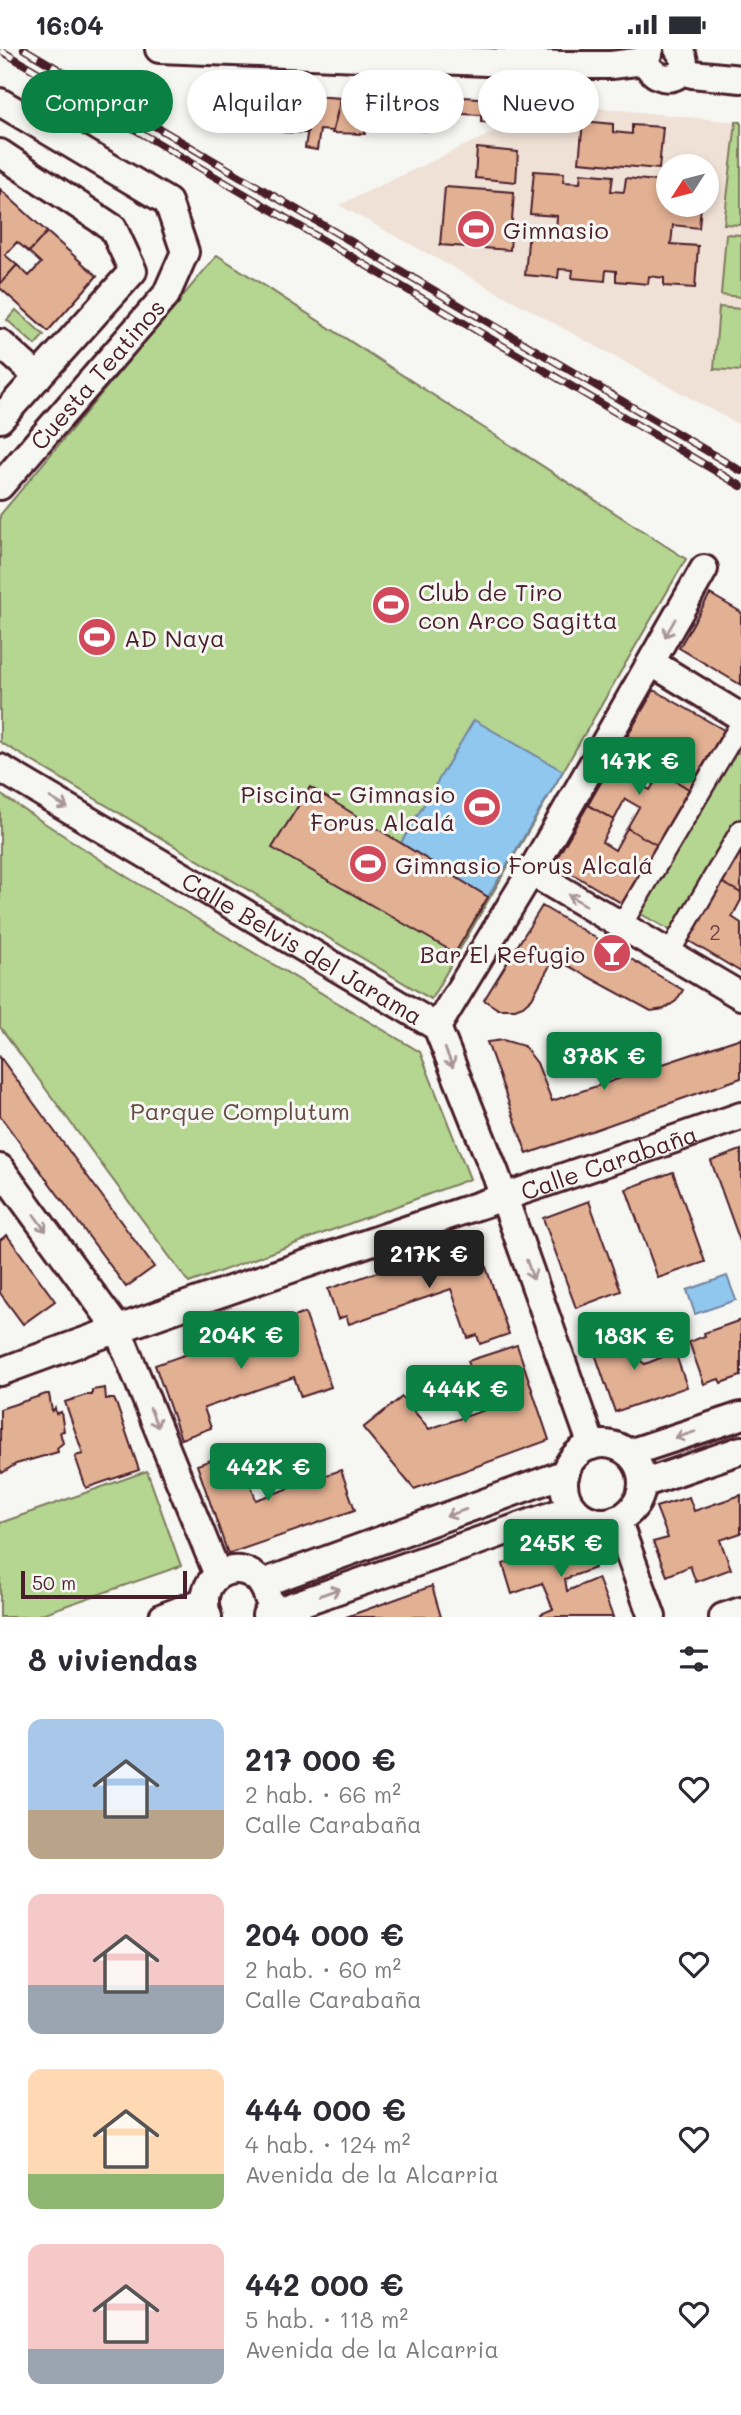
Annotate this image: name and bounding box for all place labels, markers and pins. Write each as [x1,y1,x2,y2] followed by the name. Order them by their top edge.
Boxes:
[455,208,497,250] sports icon: Gimnasio
[503,214,609,245] place label: Gimnasio
[418,576,618,635] place label: Club de Tiro con Arco Sagitta
[370,584,412,626] sports icon: Club de Tiro con Arco Sagitta
[76,616,118,658] sports icon: AD Naya
[124,622,225,653] place label: AD Naya
[582,737,696,797] pin: 147K €
[240,778,455,837] place label: Piscina - Gimnasio Forus Alcalá
[461,786,503,828] sports icon: Piscina - Gimnasio Forus Alcalá
[347,843,389,885] sports icon: Gimnasio Forus Alcalá
[395,849,653,880] place label: Gimnasio Forus Alcalá
[591,932,633,974] bar icon: Bar El Refugio
[420,938,585,969] place label: Bar El Refugio
[547,1033,661,1092] pin: 378K €
[372,1231,486,1290] pin: 217K €
[184,1311,298,1371] pin: 204K €
[577,1313,691,1372] pin: 183K €
[408,1365,522,1425] pin: 444K €
[211,1443,325,1503] pin: 442K €
[504,1519,618,1579] pin: 245K €

